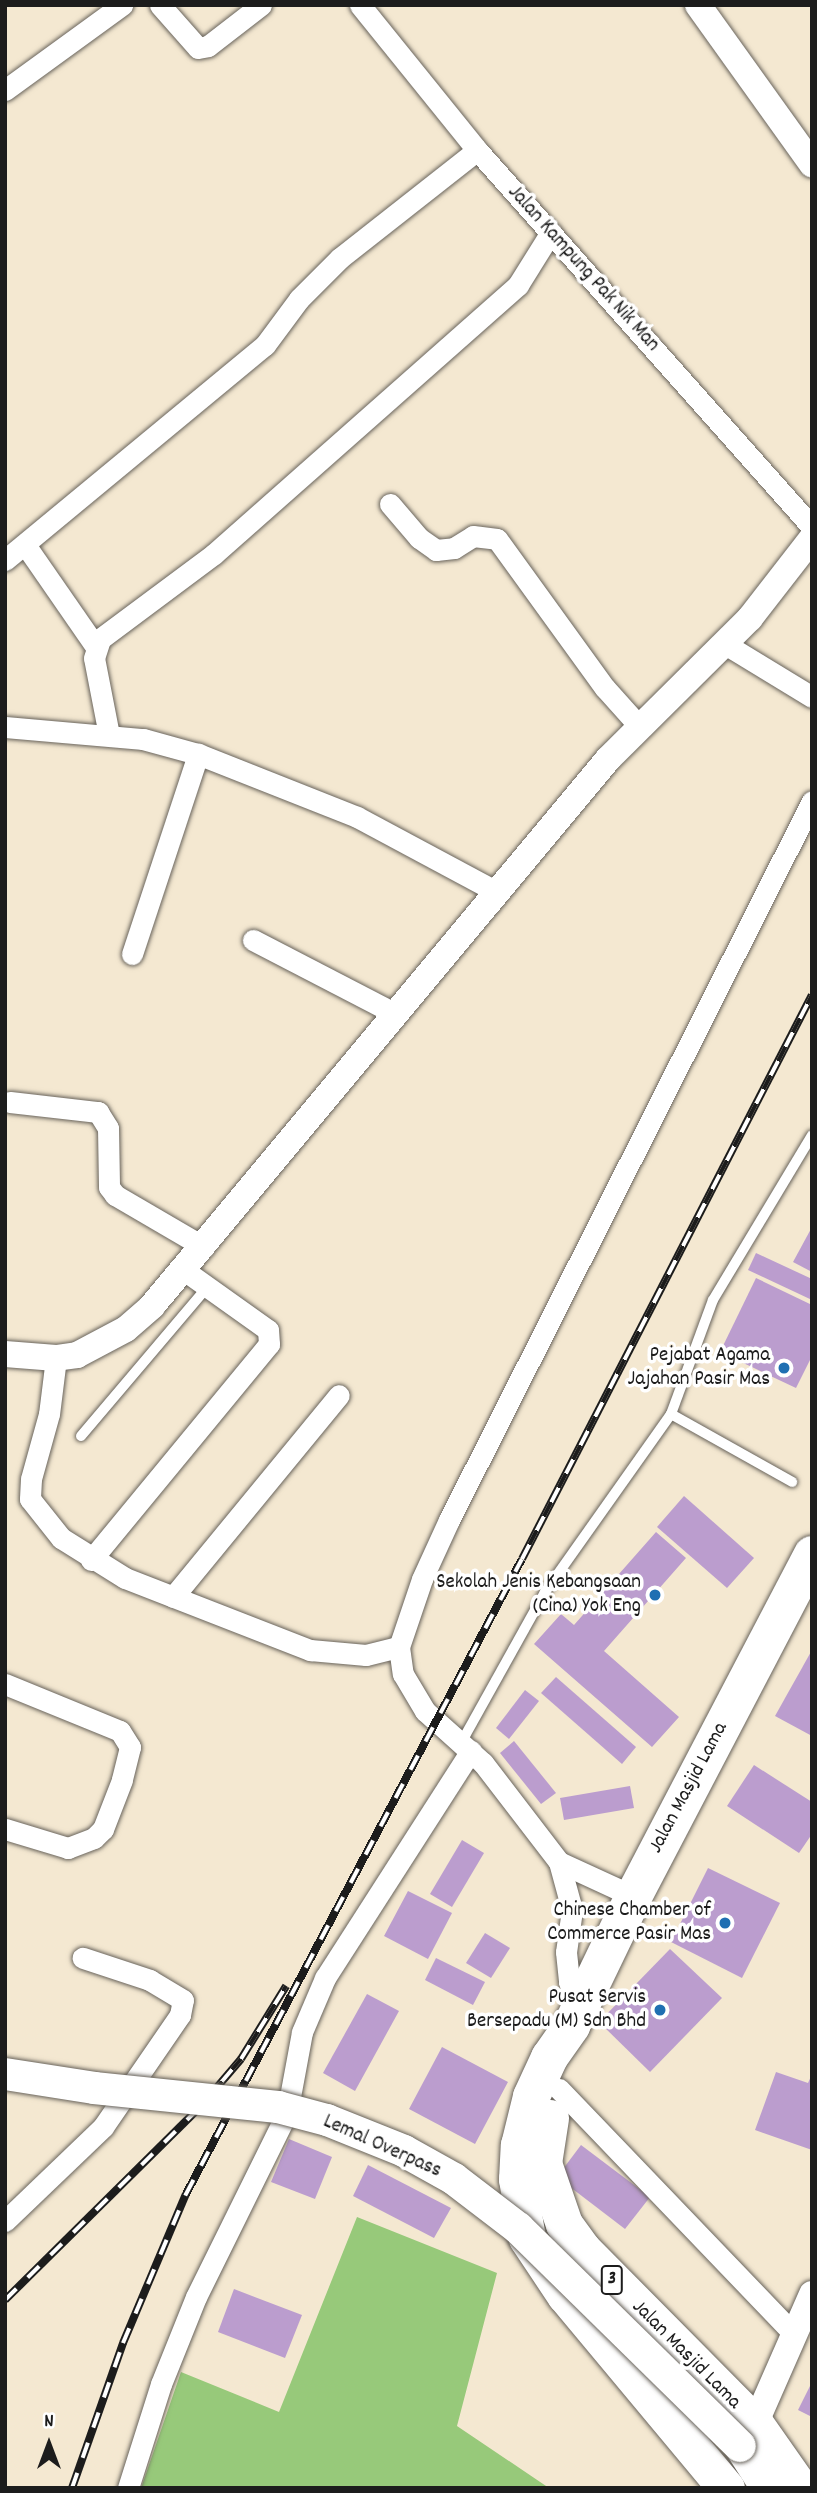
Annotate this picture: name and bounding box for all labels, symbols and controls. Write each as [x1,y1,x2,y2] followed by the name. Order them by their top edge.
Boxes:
[502,180,664,358] street label: Jalan Kampung Pak Nik Man
[628,1343,770,1393] place label: Pejabat Agama Jajahan Pasir Mas
[776,1360,792,1376] marker: Pejabat Agama Jajahan Pasir Mas
[436,1570,641,1620] place label: Sekolah Jenis Kebangsaan (Cina) Yok Eng
[647,1587,663,1603] marker: Sekolah Jenis Kebangsaan (Cina) Yok Eng
[644,1718,734,1858] street label: Jalan Masjid Lama
[547,1898,711,1948] place label: Chinese Chamber of Commerce Pasir Mas
[717,1915,733,1931] marker: Chinese Chamber of Commerce Pasir Mas
[467,1985,646,2035] place label: Pusat Servis Bersepadu (M) Sdn Bhd
[652,2002,668,2018] marker: Pusat Servis Bersepadu (M) Sdn Bhd
[319,2110,445,2184] street label: Lemal Overpass
[600,2264,624,2296] road number: 3
[626,2295,746,2415] street label: Jalan Masjid Lama
[14,2409,84,2479] north arrow
[44,2409,54,2436] text: N

